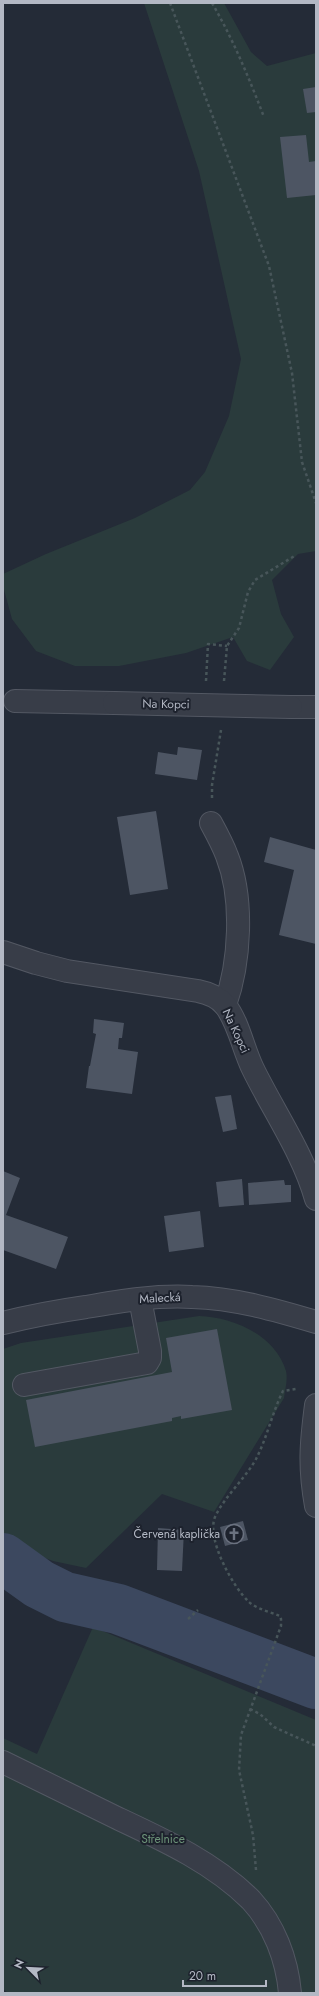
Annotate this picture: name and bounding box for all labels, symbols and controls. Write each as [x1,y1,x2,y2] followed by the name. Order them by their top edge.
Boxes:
[142,695,190,713] street label: Na Kopci
[218,1006,254,1056] street label: Na Kopci
[139,1288,181,1308] street label: Malecká
[223,1523,245,1545] church icon: Červená kaplička
[134,1525,220,1543] place label: Červená kaplička
[141,1830,185,1848] park label: Střelnice
[8,1948,48,1988] north arrow
[10,1957,28,1971] text: N
[183,1962,266,1988] scale bar
[189,1967,216,1985] text: 20 m

